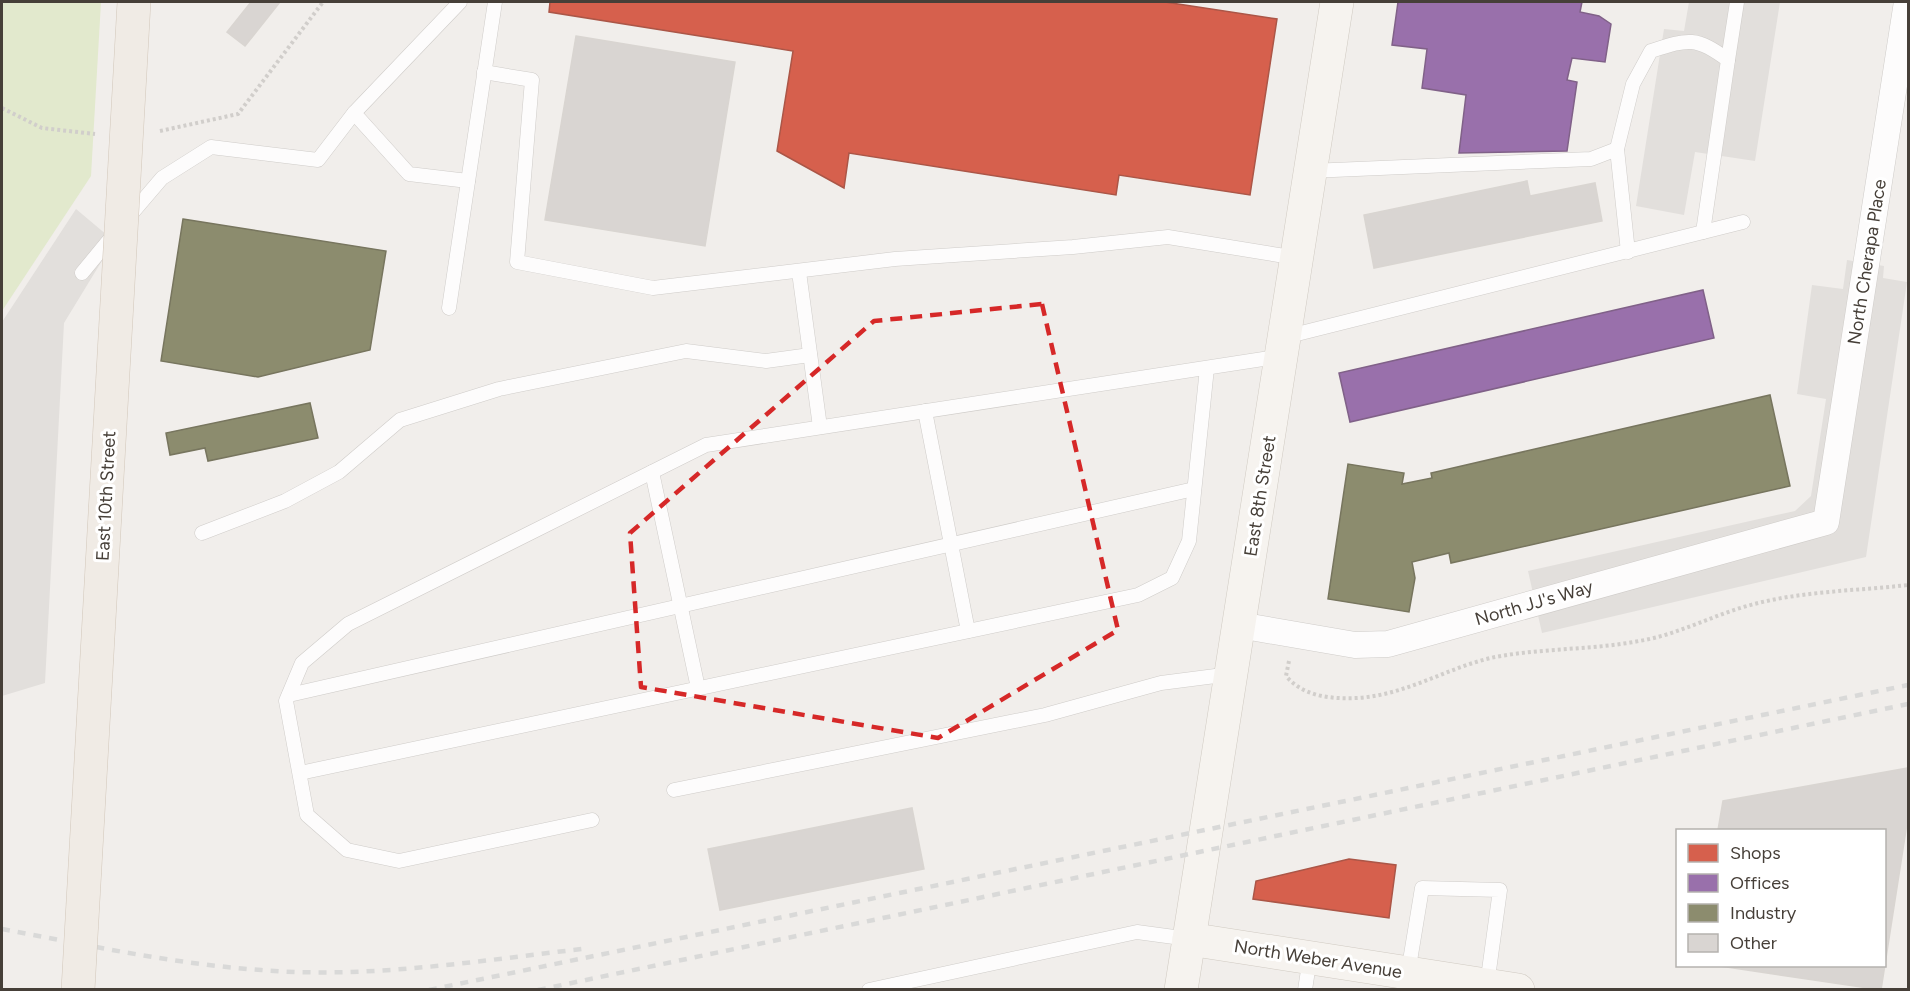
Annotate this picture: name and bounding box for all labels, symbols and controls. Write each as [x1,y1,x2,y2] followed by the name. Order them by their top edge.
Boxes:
[1843,178,1891,346] street label: North Cherapa Place
[92,430,120,562] street label: East 10th Street
[1240,434,1280,558] street label: East 8th Street
[1472,575,1596,630] street label: North JJ's Way
[1676,829,1886,967] legend
[1730,842,1781,864] text: Shops
[1730,872,1789,894] text: Offices
[1730,902,1797,924] text: Industry
[1730,932,1777,954] text: Other
[1232,935,1404,983] street label: North Weber Avenue

